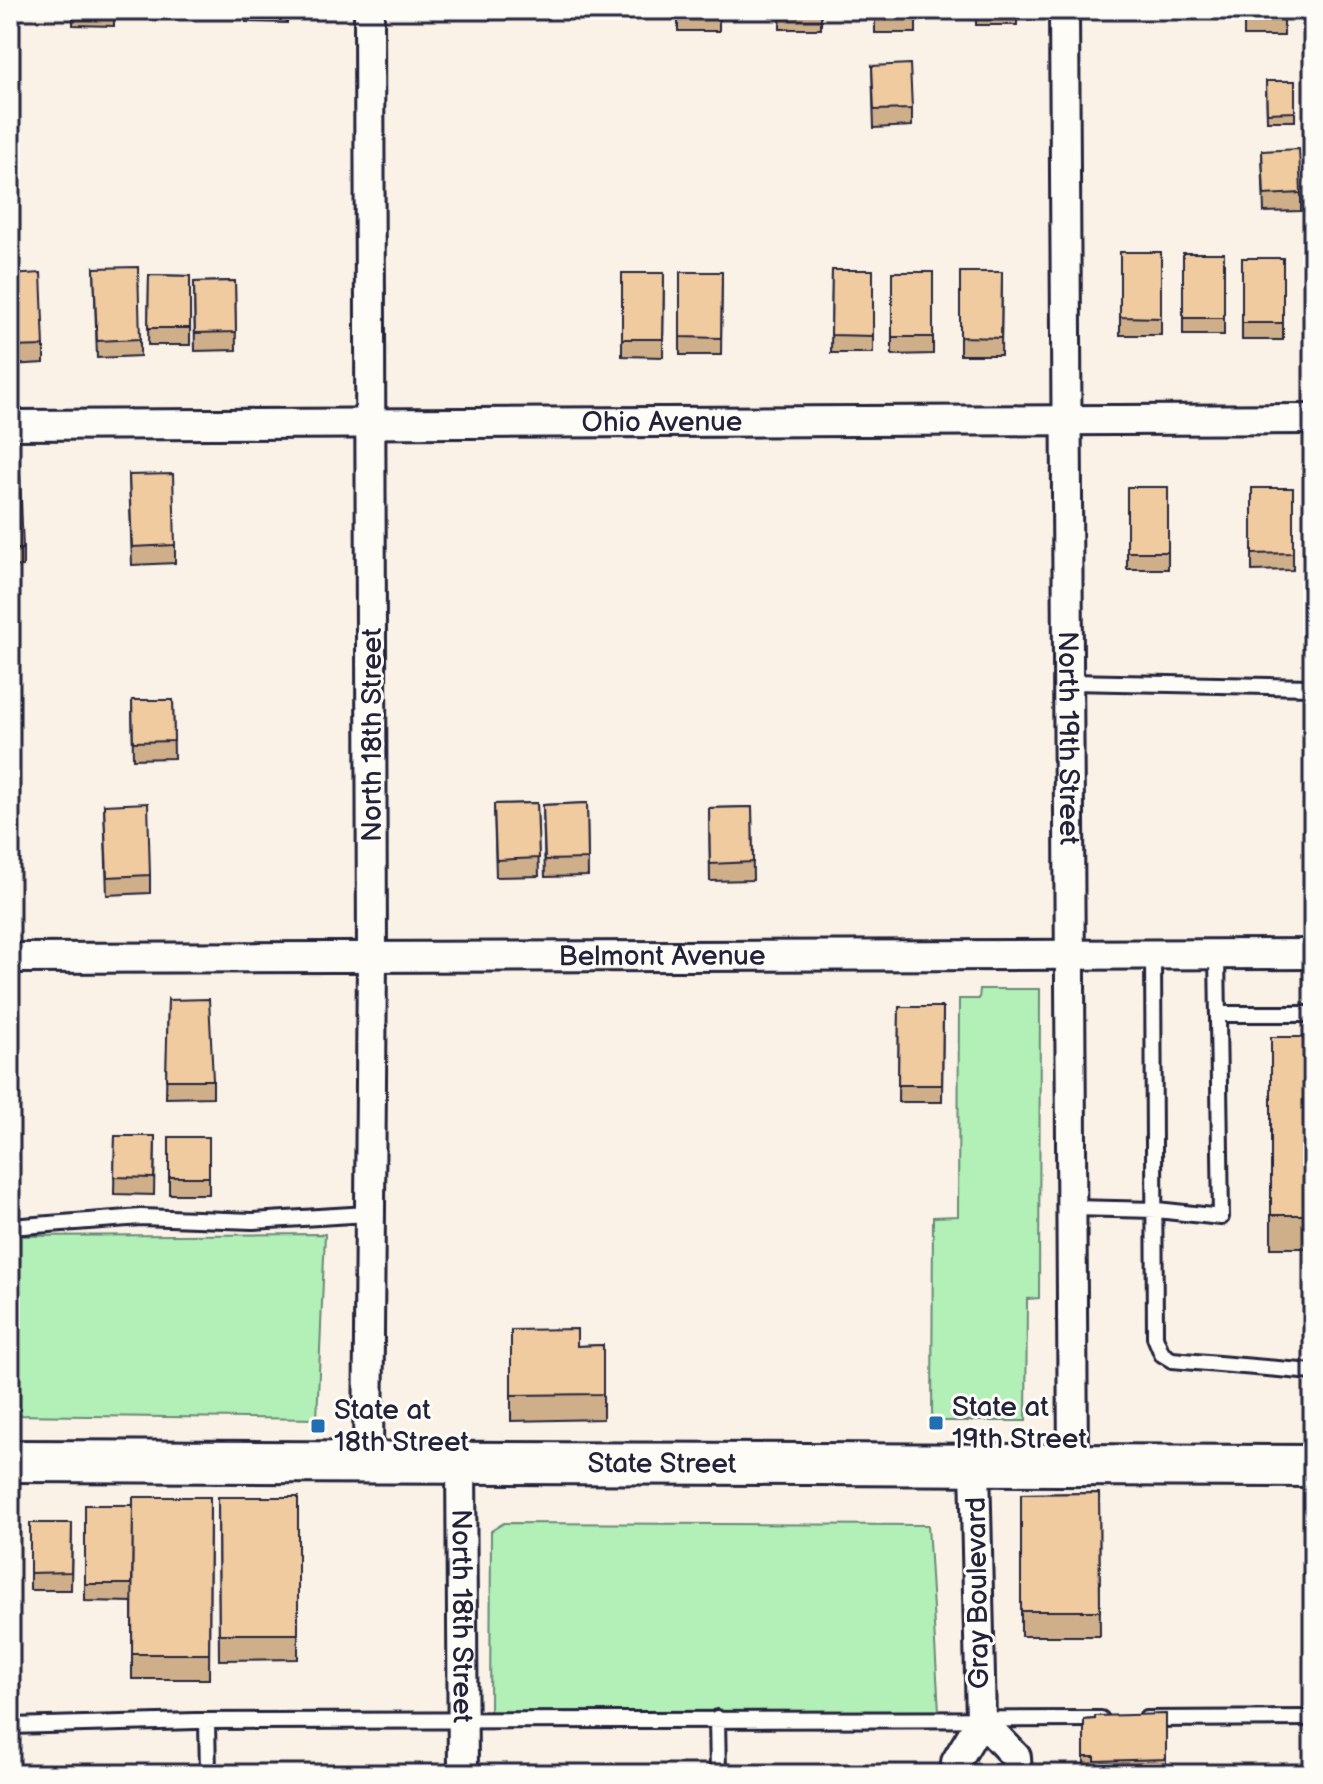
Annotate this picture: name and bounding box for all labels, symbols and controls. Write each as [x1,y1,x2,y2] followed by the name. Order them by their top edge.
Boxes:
[581,405,743,439] street label: Ohio Avenue
[356,628,389,842] street label: North 18th Street
[1051,631,1086,846] street label: North 19th Street
[558,939,766,973] street label: Belmont Avenue
[952,1391,1087,1456] place label: State at 19th Street
[334,1394,470,1459] place label: State at 18th Street
[927,1414,945,1432] marker: State at 19th Street
[309,1417,327,1435] marker: State at 18th Street
[587,1447,737,1480] street label: State Street
[960,1497,996,1689] street label: Gray Boulevard
[445,1509,479,1724] street label: North 18th Street

